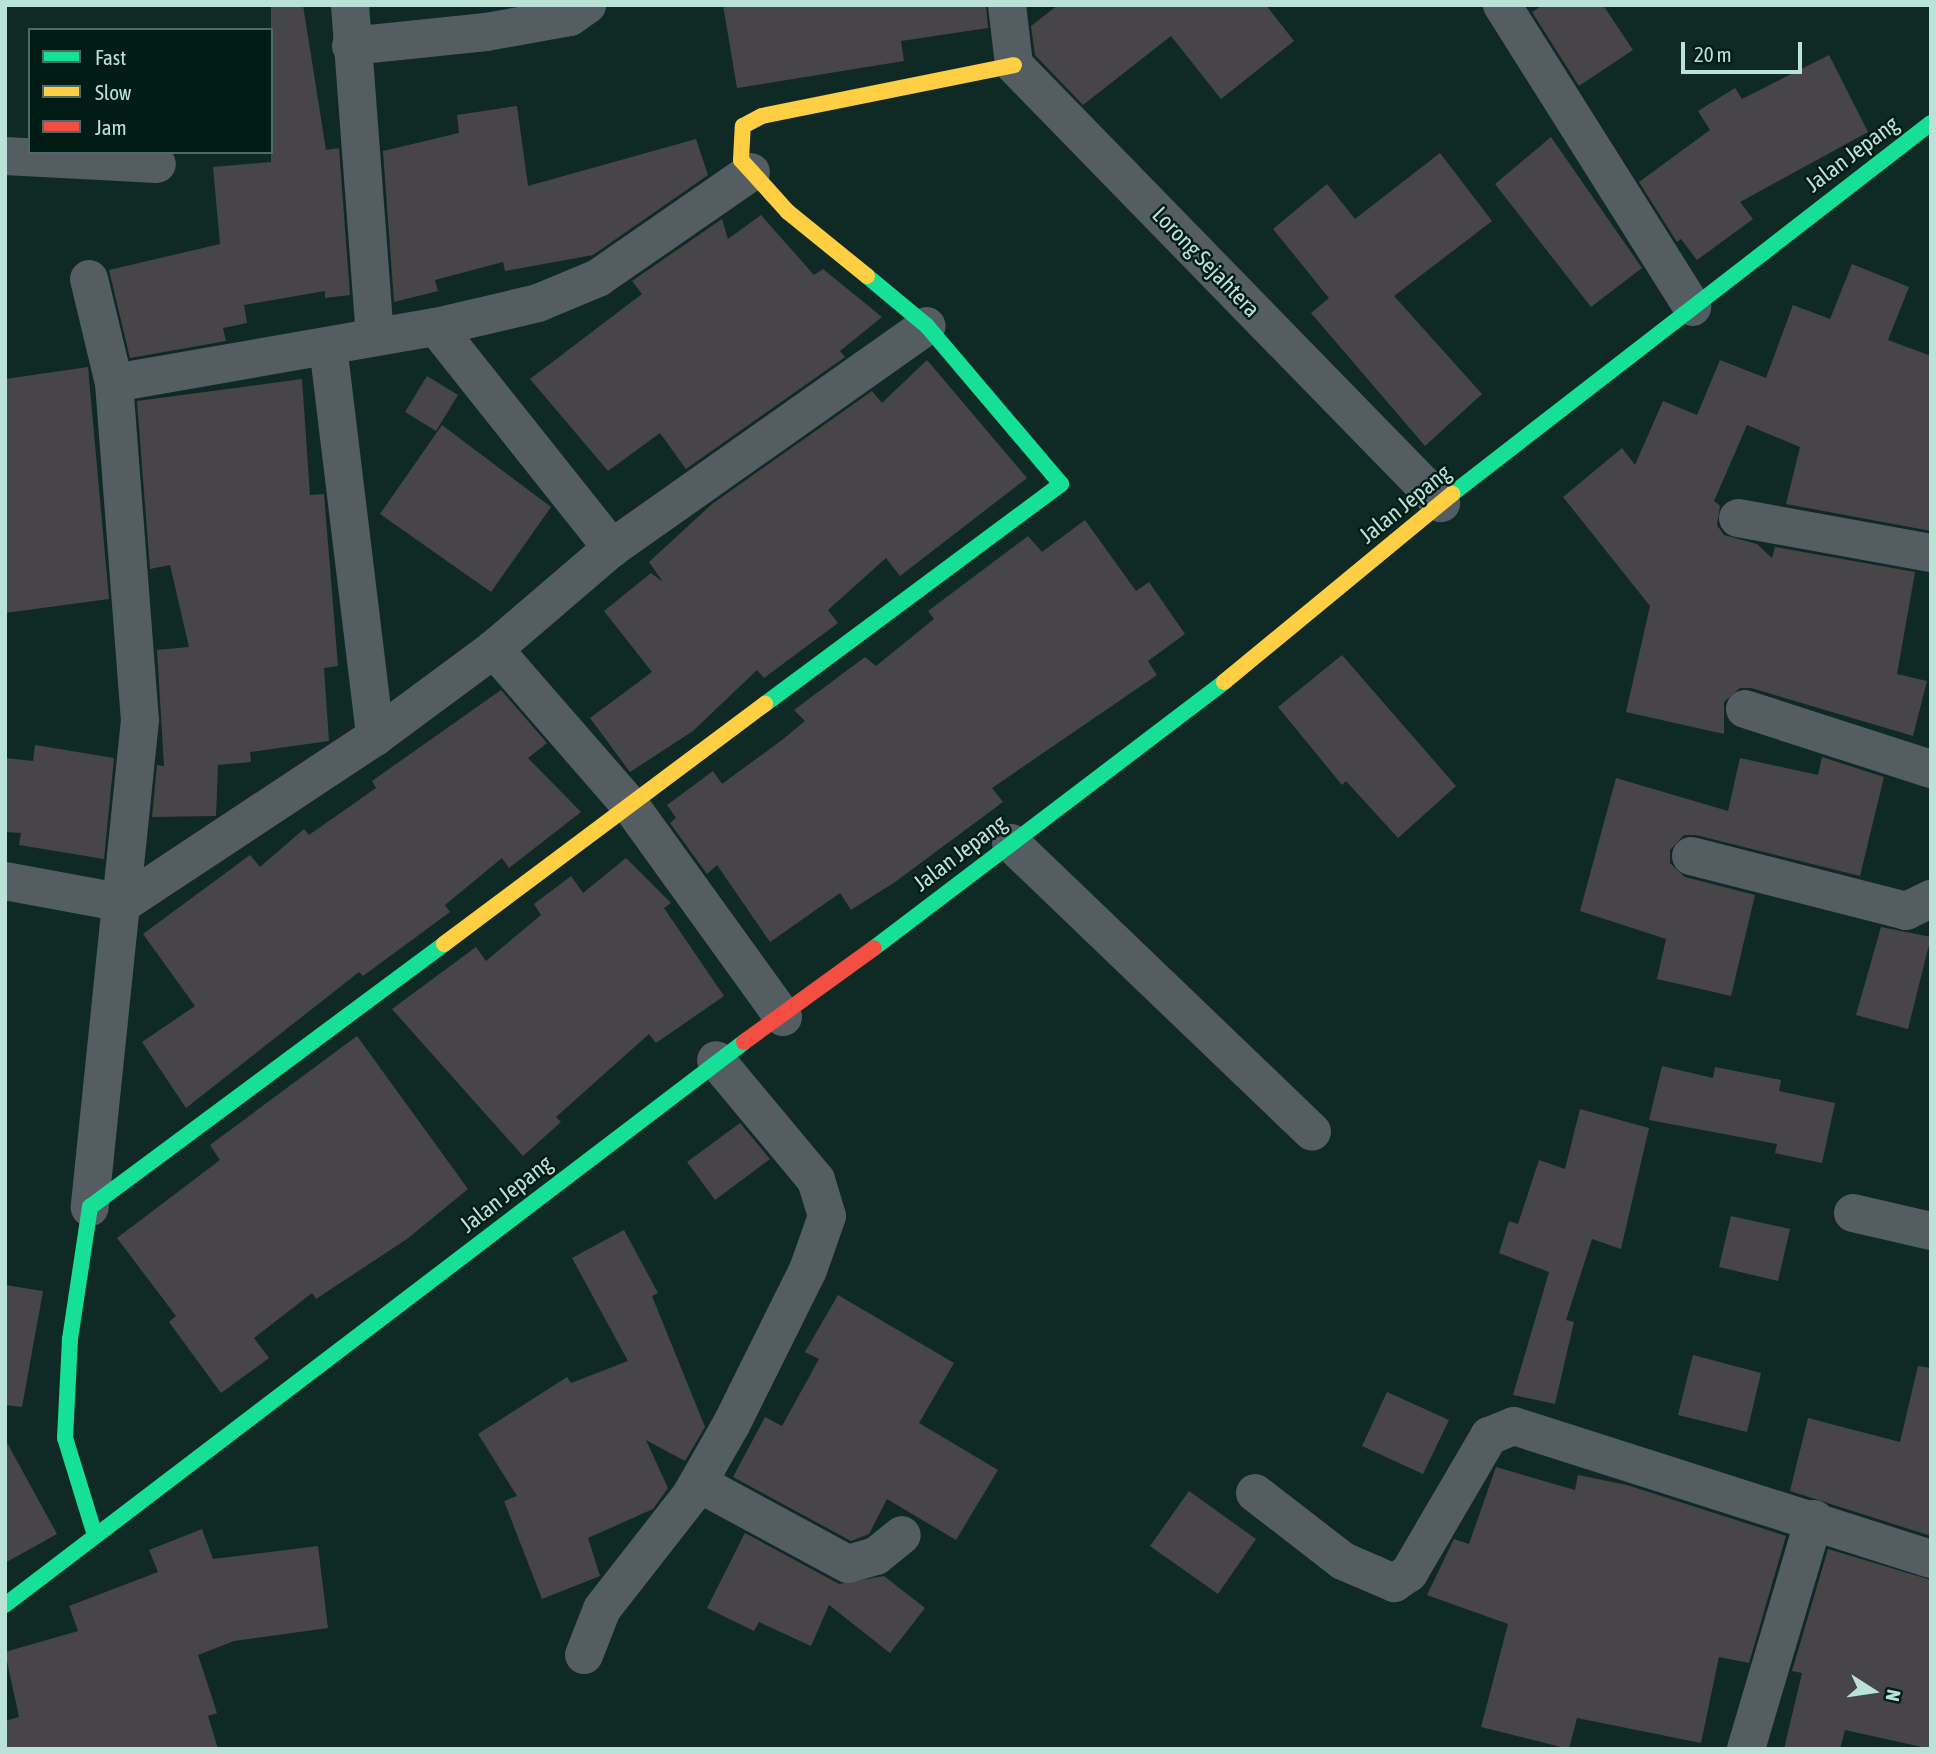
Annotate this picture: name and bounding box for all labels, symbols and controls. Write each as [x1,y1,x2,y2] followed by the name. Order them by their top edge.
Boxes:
[28,28,273,154] legend
[1684,28,1805,72] scale bar
[1694,42,1732,66] text: 20 m
[95,45,126,69] text: Fast
[95,80,131,104] text: Slow
[1800,110,1904,198] street label: Jalan Jepang
[95,115,127,139] text: Jam
[1147,201,1265,323] street label: Lorong Sejahtera
[1354,459,1456,549] street label: Jalan Jepang
[908,809,1012,897] street label: Jalan Jepang
[454,1149,558,1239] street label: Jalan Jepang
[1838,1656,1908,1726] north arrow
[1882,1688,1905,1703] text: N

